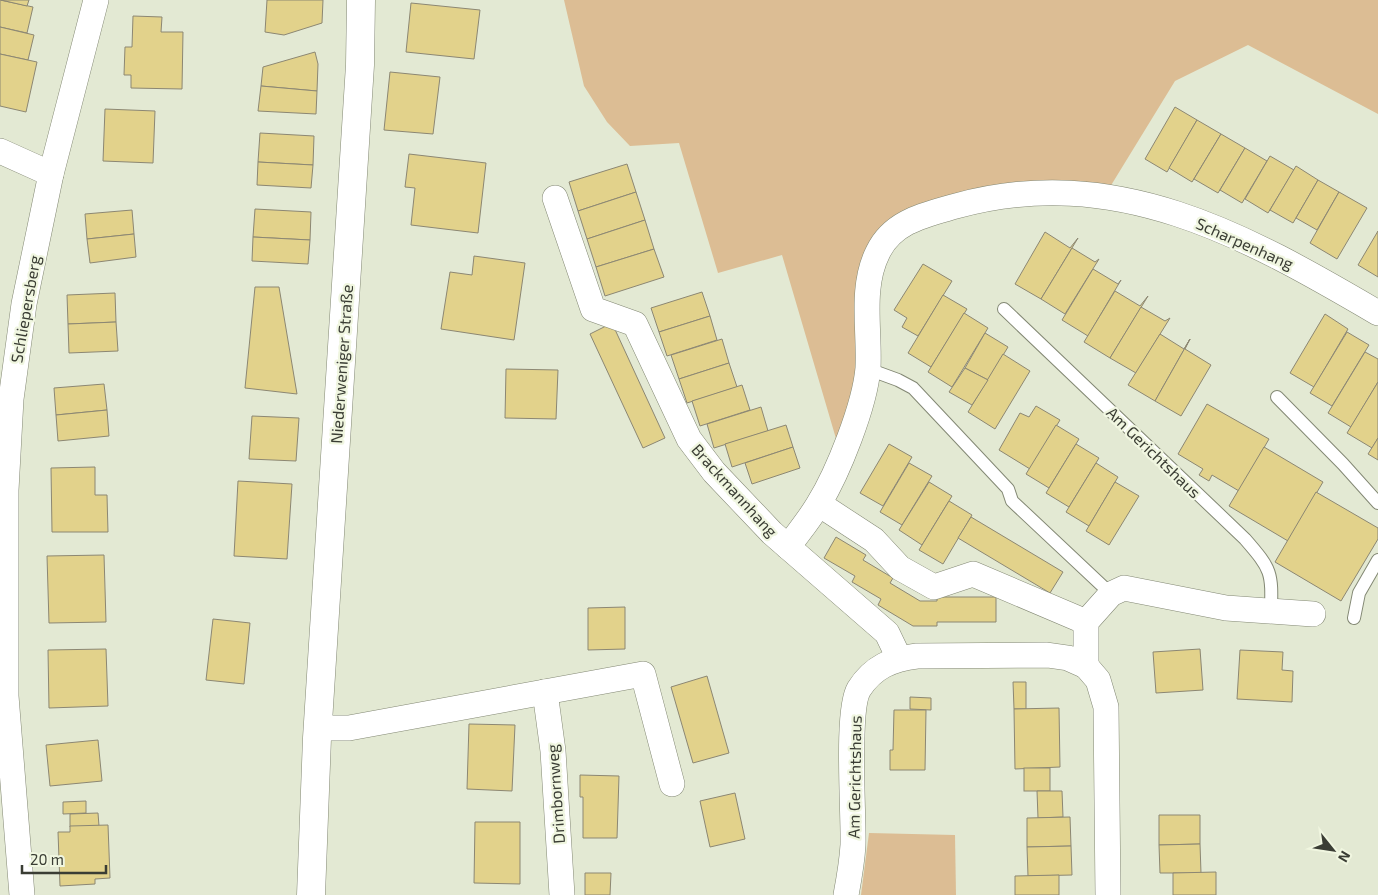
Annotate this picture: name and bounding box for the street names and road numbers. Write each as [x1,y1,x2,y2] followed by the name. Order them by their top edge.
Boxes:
[1193,213,1297,273] street label: Scharpenhang
[6,254,44,364] street label: Schliepersberg
[326,284,356,444] street label: Niederweniger Straße
[1103,402,1205,502] street label: Am Gerichtshaus
[688,440,782,541] street label: Brackmannhang
[843,715,865,839] street label: Am Gerichtshaus
[542,744,568,844] street label: Drimbornweg

